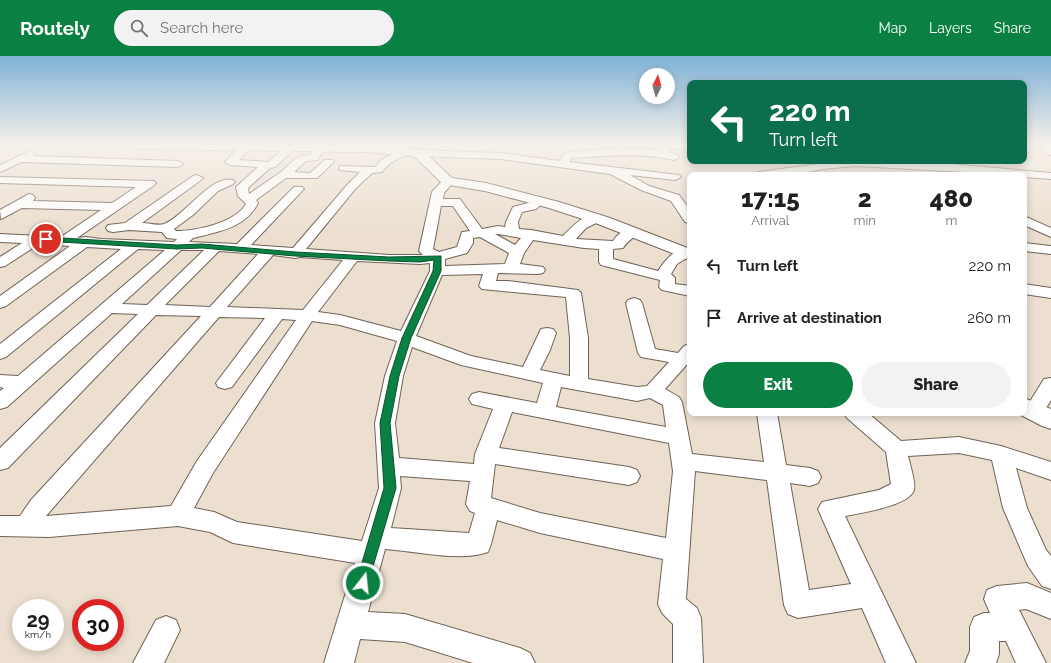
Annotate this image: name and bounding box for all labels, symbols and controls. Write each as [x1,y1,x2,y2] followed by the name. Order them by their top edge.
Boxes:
[114,10,394,46] search box
[20,17,90,39] text: Routely
[128,17,150,39] icon: search
[160,19,243,37] text: Search here
[879,20,907,36] text: Map
[929,20,972,36] text: Layers
[994,20,1031,36] text: Share
[639,68,675,104] north arrow
[639,68,675,104] map controls
[769,95,851,128] text: 220 m
[703,96,755,148] icon: left
[769,129,838,150] text: Turn left
[741,184,800,213] text: 17:15
[858,184,872,213] text: 2
[930,184,973,213] text: 480
[751,213,789,228] text: Arrival
[854,213,876,228] text: min
[945,213,957,228] text: m
[29,222,63,256] pin
[35,228,57,250] icon: arrive
[703,255,725,277] icon: left
[737,257,798,275] text: Turn left
[969,257,1011,275] text: 220 m
[703,307,725,329] icon: arrive
[737,309,882,327] text: Arrive at destination
[967,309,1011,327] text: 260 m
[703,362,853,408] button: Exit
[861,362,1011,408] button: Share
[342,562,384,604] position arrow
[72,599,124,651] speed limit sign: 30
[26,608,50,632] text: 29
[25,629,51,640] text: km/h

